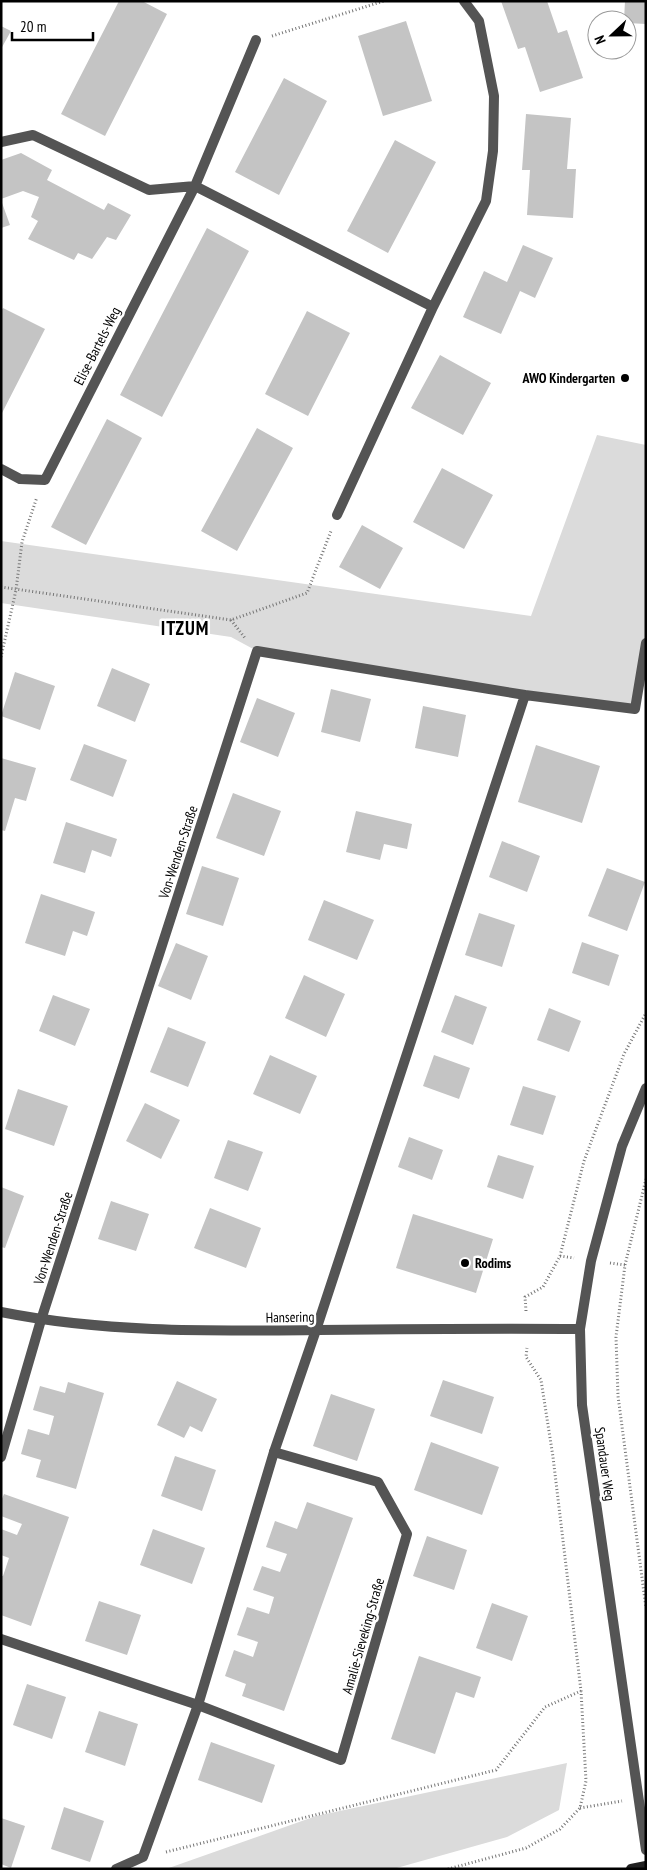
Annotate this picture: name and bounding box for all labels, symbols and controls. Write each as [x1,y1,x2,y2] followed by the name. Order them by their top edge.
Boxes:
[12,10,94,42] scale bar
[587,10,637,60] north arrow
[20,17,46,36] text: 20 m
[590,33,610,47] text: N
[70,304,124,388] street label: Elise-Bartels-Weg
[522,369,615,387] place label: AWO Kindergarten
[619,372,631,384] marker: AWO Kindergarten
[161,616,209,640] district label: ITZUM
[154,803,202,902] street label: Von-Wenden-Straße
[29,1189,77,1288] street label: Von-Wenden-Straße
[475,1254,511,1272] place label: Rodims
[459,1257,471,1269] marker: Rodims
[265,1308,315,1326] street label: Hansering
[591,1426,619,1502] street label: Spandauer Weg
[338,1576,388,1696] street label: Amalie-Sieveking-Straße

